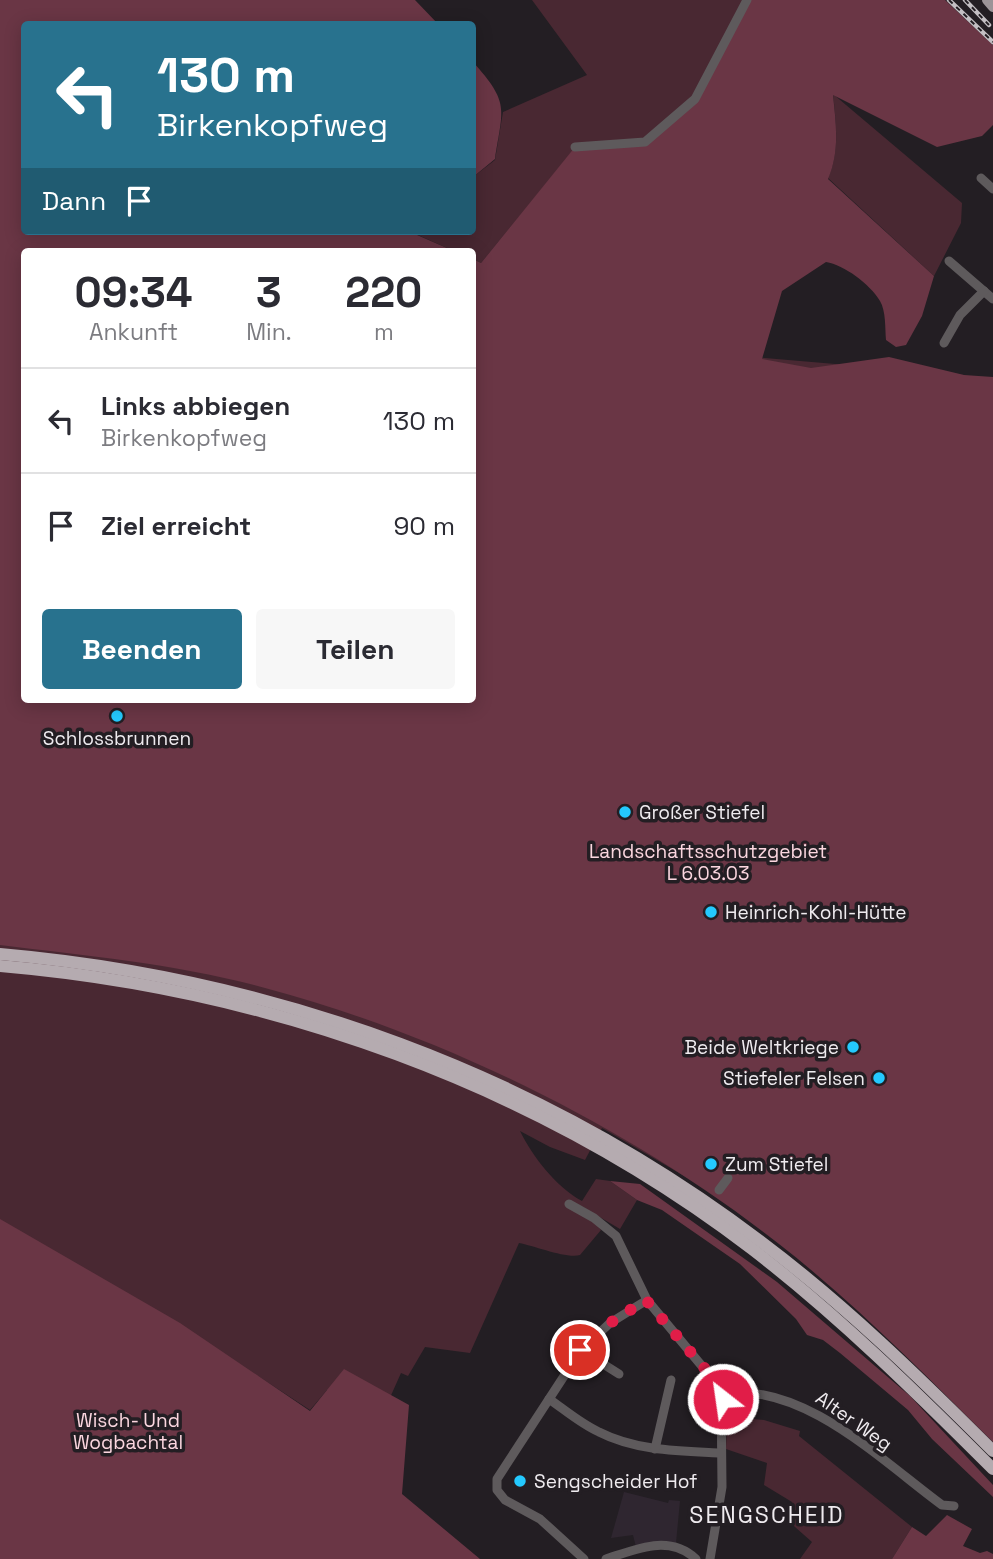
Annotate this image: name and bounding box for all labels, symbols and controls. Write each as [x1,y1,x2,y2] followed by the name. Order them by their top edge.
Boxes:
[157,44,295,106] text: 130 m
[42,49,133,140] icon: left
[157,105,388,145] text: Birkenkopfweg
[120,182,158,220] icon: arrive
[42,184,106,218] text: Dann
[75,266,193,319] text: 09:34
[256,266,282,319] text: 3
[345,266,422,319] text: 220
[89,317,178,347] text: Ankunft
[246,317,292,347] text: Min.
[374,317,394,347] text: m
[101,389,290,423] text: Links abbiegen
[42,402,80,440] icon: left
[383,404,455,438] text: 130 m
[101,423,267,453] text: Birkenkopfweg
[42,507,80,545] icon: arrive
[101,509,251,543] text: Ziel erreicht
[393,509,455,543] text: 90 m
[42,609,242,689] button: Beenden
[256,609,455,689] button: Teilen
[109,708,125,724] marker: Schlossbrunnen
[43,726,191,751] place label: Schlossbrunnen
[639,800,765,825] place label: Großer Stiefel
[617,804,633,820] marker: Großer Stiefel
[589,839,827,886] park label: Landschaftsschutzgebiet L 6.03.03
[725,900,907,925] place label: Heinrich-Kohl-Hütte
[703,904,719,920] marker: Heinrich-Kohl-Hütte
[685,1035,839,1060] place label: Beide Weltkriege
[845,1039,861,1055] marker: Beide Weltkriege
[723,1066,865,1091] place label: Stiefeler Felsen
[871,1070,887,1086] marker: Stiefeler Felsen
[725,1152,828,1177] place label: Zum Stiefel
[703,1156,719,1172] marker: Zum Stiefel
[550,1320,610,1380] pin
[561,1331,599,1369] icon: arrive
[686,1362,760,1436] position arrow
[811,1386,897,1456] street label: Alter Weg
[73,1408,183,1455] park label: Wisch- Und Wogbachtal
[534,1469,697,1494] place label: Sengscheider Hof
[512,1473,528,1489] marker: Sengscheider Hof
[689,1500,845,1530] district label: SENGSCHEID

